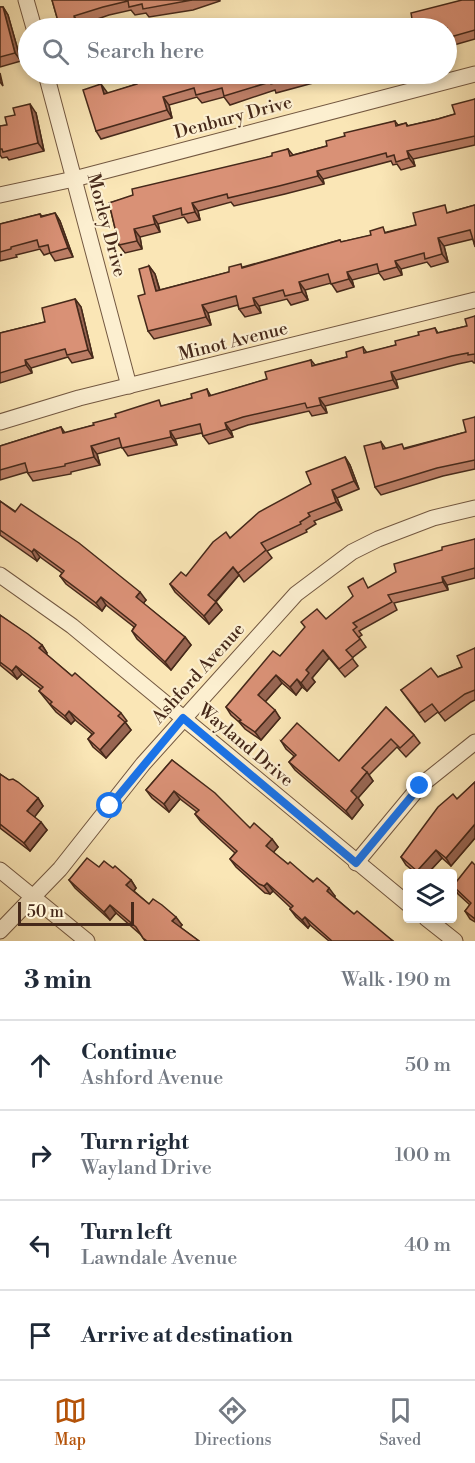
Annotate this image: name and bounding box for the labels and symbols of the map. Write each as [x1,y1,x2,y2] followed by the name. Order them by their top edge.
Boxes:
[172,91,295,144] street label: Denbury Drive
[82,171,131,279] street label: Morley Drive
[176,317,290,366] street label: Minot Avenue
[146,618,250,729] street label: Ashford Avenue
[192,698,298,792] street label: Wayland Drive
[406,772,432,798] route end
[96,792,122,818] route start
[18,899,134,926] scale bar

